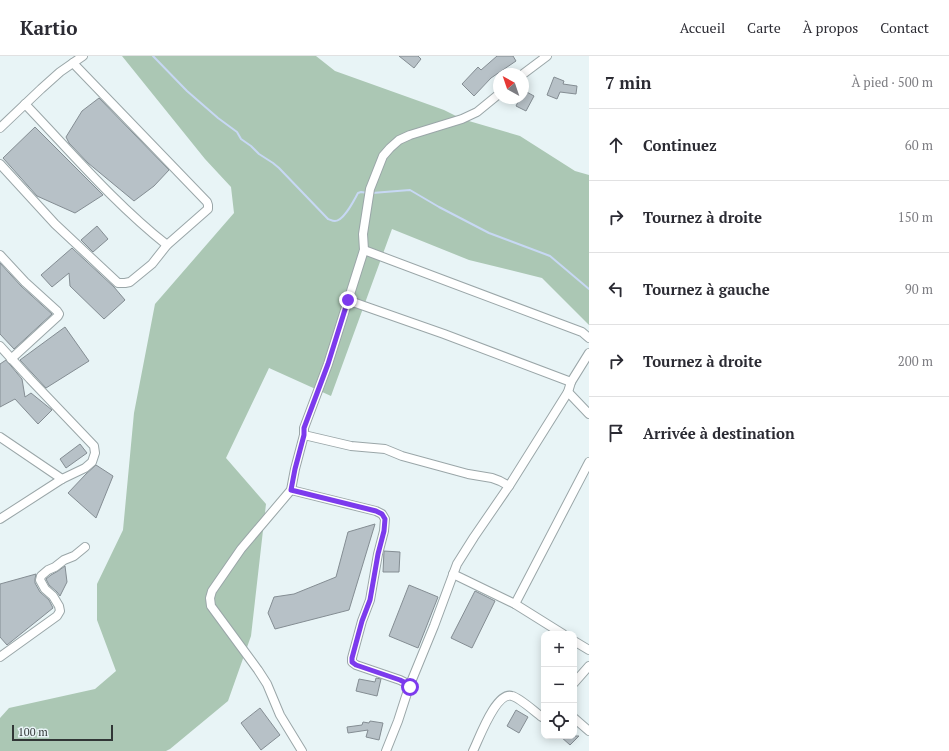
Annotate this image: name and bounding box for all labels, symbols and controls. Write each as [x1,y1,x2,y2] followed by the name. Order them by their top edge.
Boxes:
[20,15,77,40] text: Kartio
[680,18,725,37] text: Accueil
[747,18,781,37] text: Carte
[803,18,858,37] text: À propos
[880,18,929,37] text: Contact
[493,68,529,104] north arrow
[605,71,652,94] text: 7 min
[852,73,933,91] text: À pied · 500 m
[605,134,627,156] icon: ahead
[643,135,717,155] text: Continuez
[905,136,933,154] text: 60 m
[605,206,627,228] icon: right
[643,207,762,227] text: Tournez à droite
[898,208,933,226] text: 150 m
[605,278,627,300] icon: left
[643,279,770,299] text: Tournez à gauche
[905,280,933,298] text: 90 m
[339,291,357,309] route end
[605,350,627,372] icon: right
[643,351,762,371] text: Tournez à droite
[898,352,933,370] text: 200 m
[605,422,627,444] icon: arrive
[643,423,795,443] text: Arrivée à destination
[541,631,577,739] map controls
[541,631,577,667] button: +
[541,667,577,703] button: −
[401,678,419,696] route start
[541,703,577,739] button: locate
[12,723,113,742] scale bar
[18,725,48,739] text: 100 m

